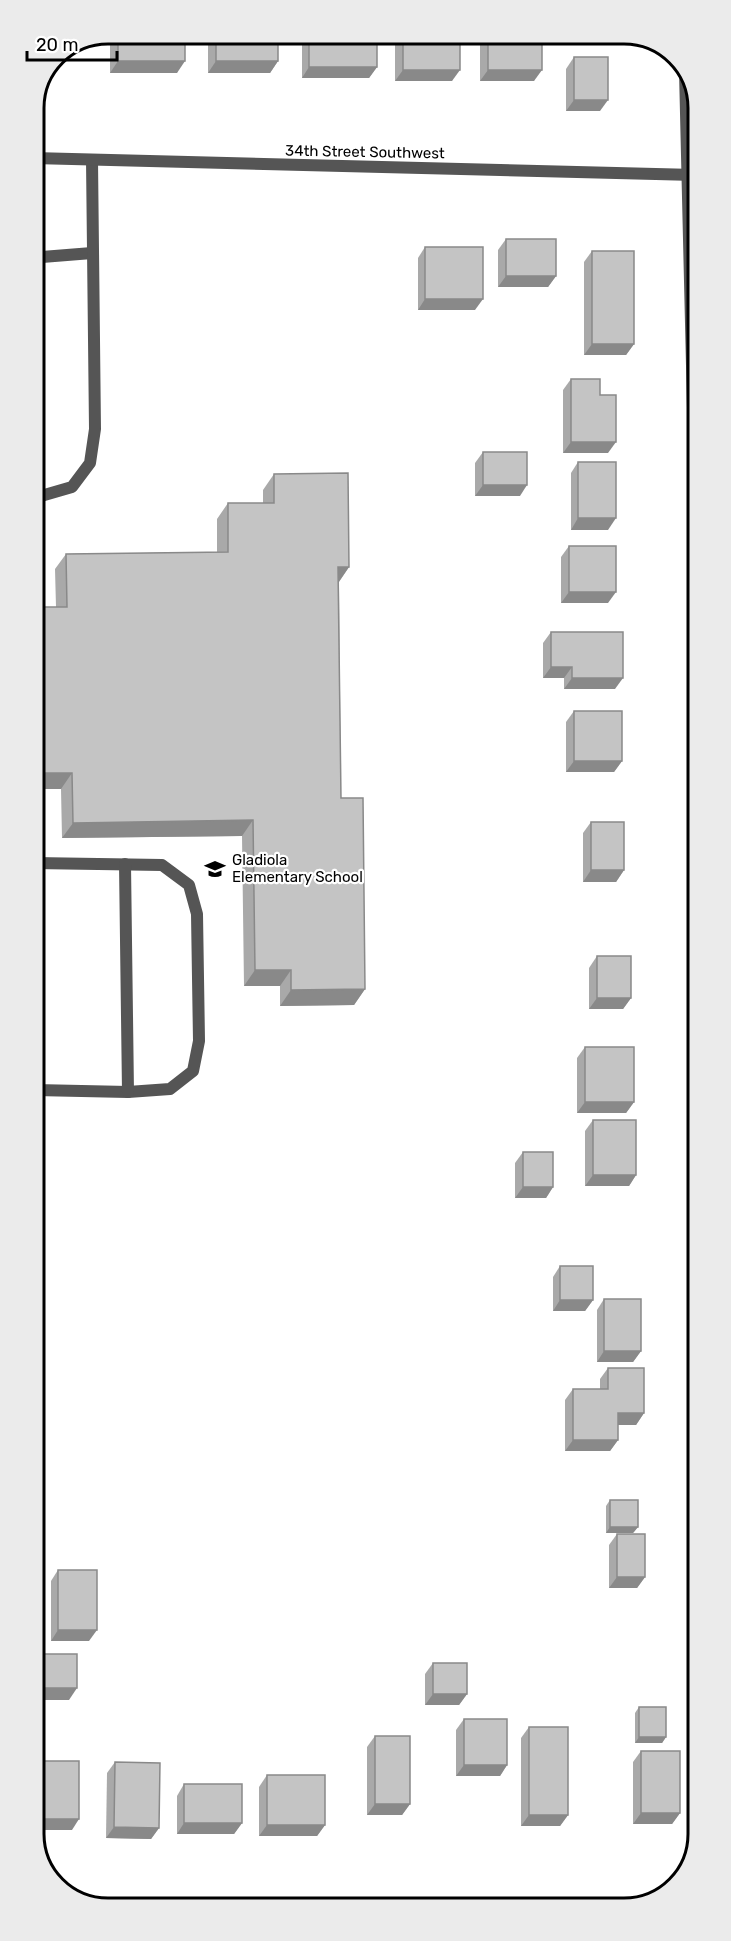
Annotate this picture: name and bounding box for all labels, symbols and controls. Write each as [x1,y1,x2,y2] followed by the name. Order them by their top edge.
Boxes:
[27,24,117,62] scale bar
[36,34,78,56] text: 20 m
[285,142,445,162] street label: 34th Street Southwest
[232,851,363,886] place label: Gladiola Elementary School
[203,857,227,881] school or university icon: Gladiola Elementary School

